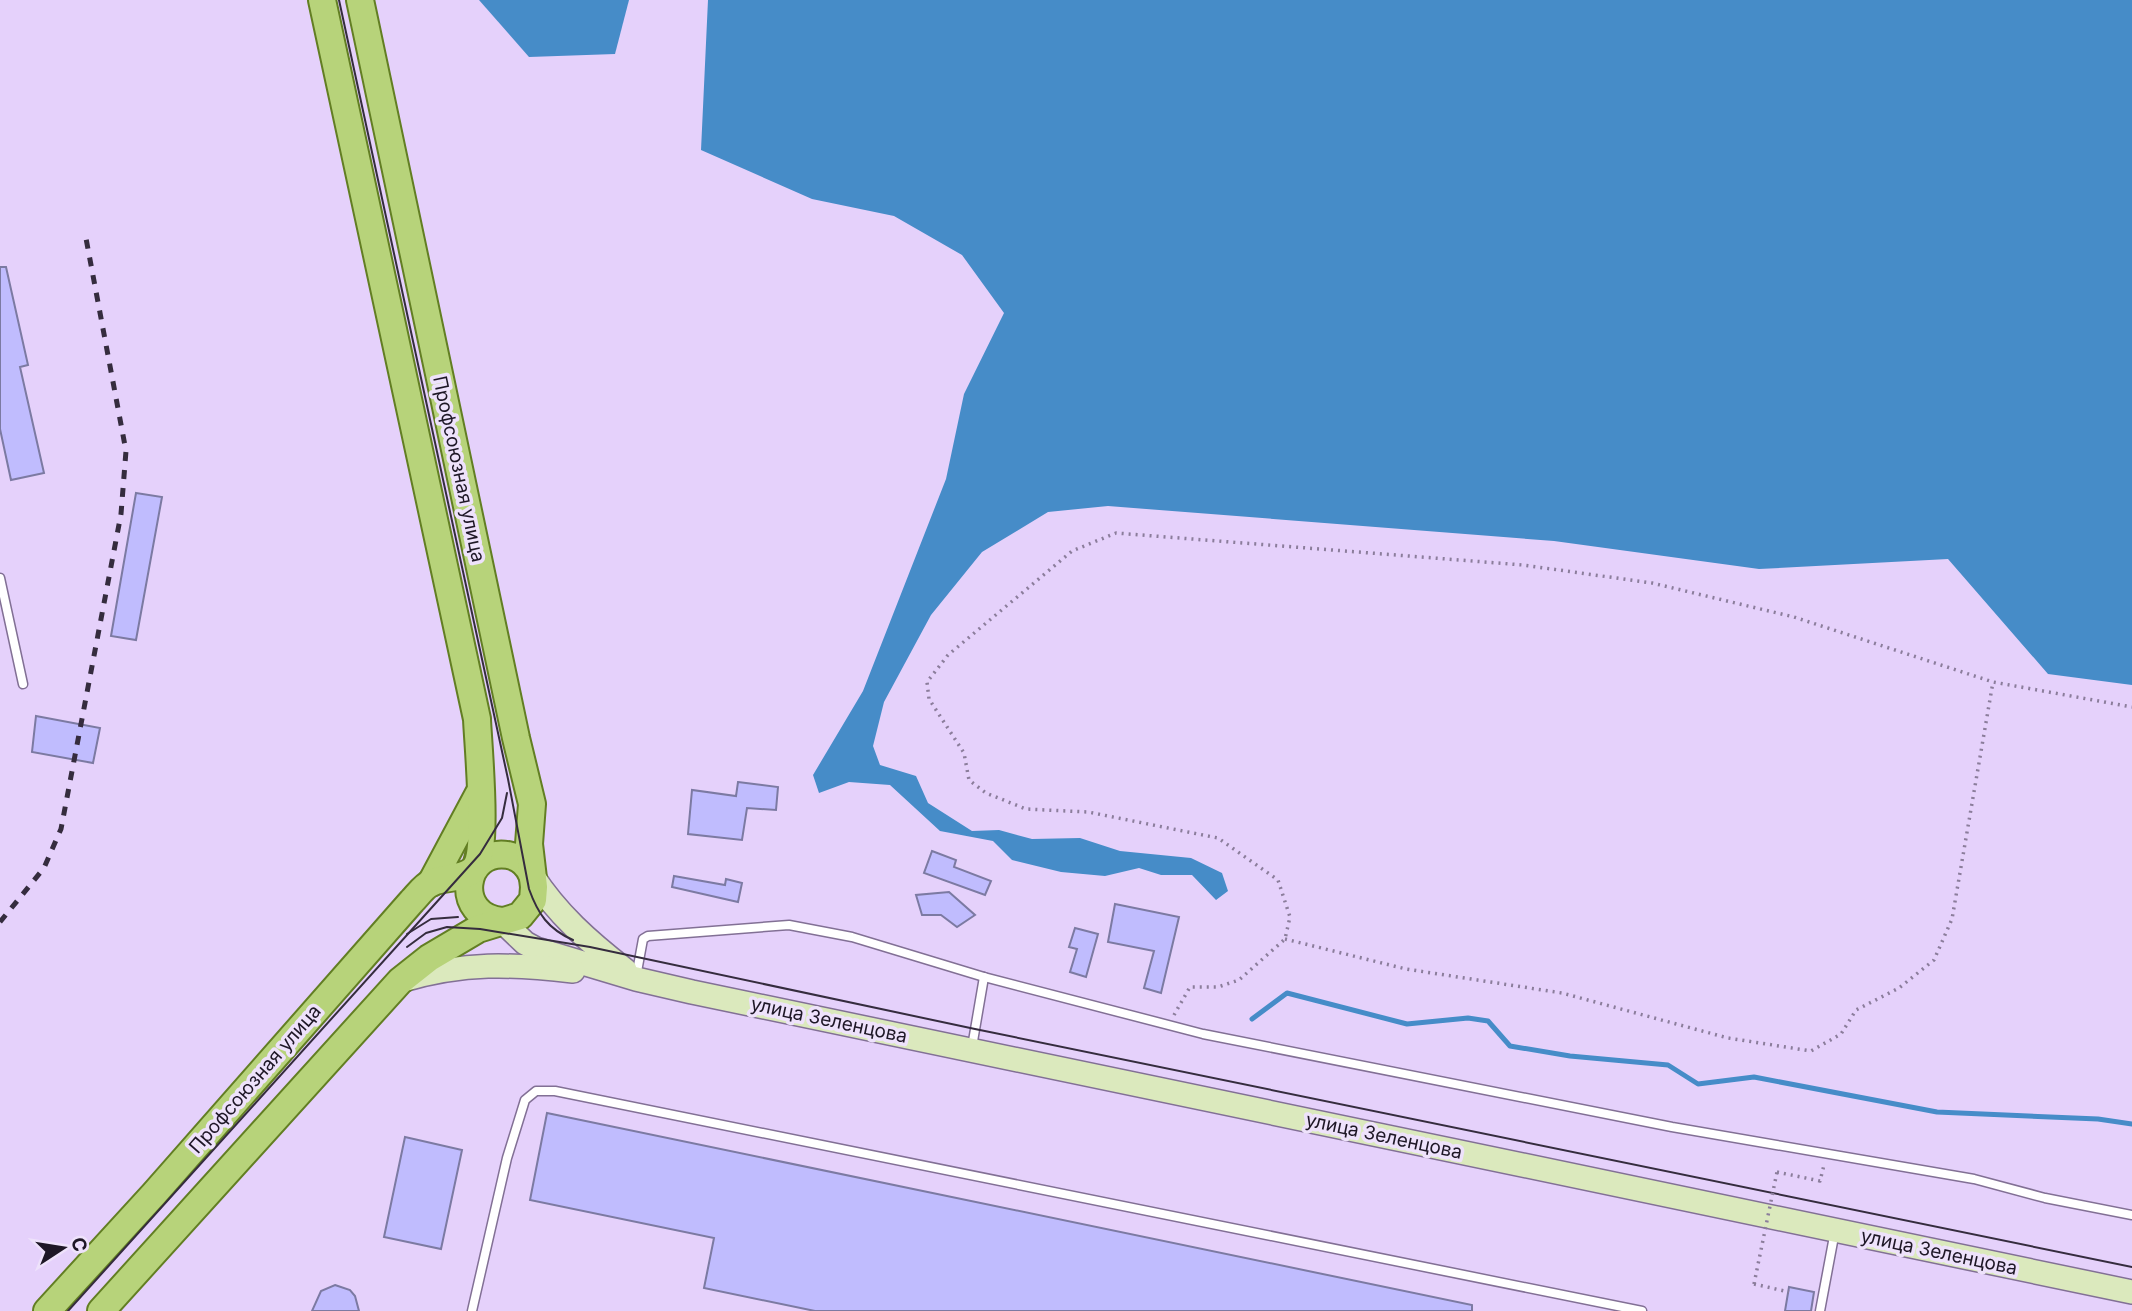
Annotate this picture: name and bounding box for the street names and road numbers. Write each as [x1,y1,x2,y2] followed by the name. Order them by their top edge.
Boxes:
[428,374,490,564] street label: Профсоюзная улица
[749,992,909,1048] street label: улица Зеленцова
[184,1000,326,1158] street label: Профсоюзная улица
[1304,1108,1464,1164] street label: улица Зеленцова
[1859,1224,2019,1280] street label: улица Зеленцова

